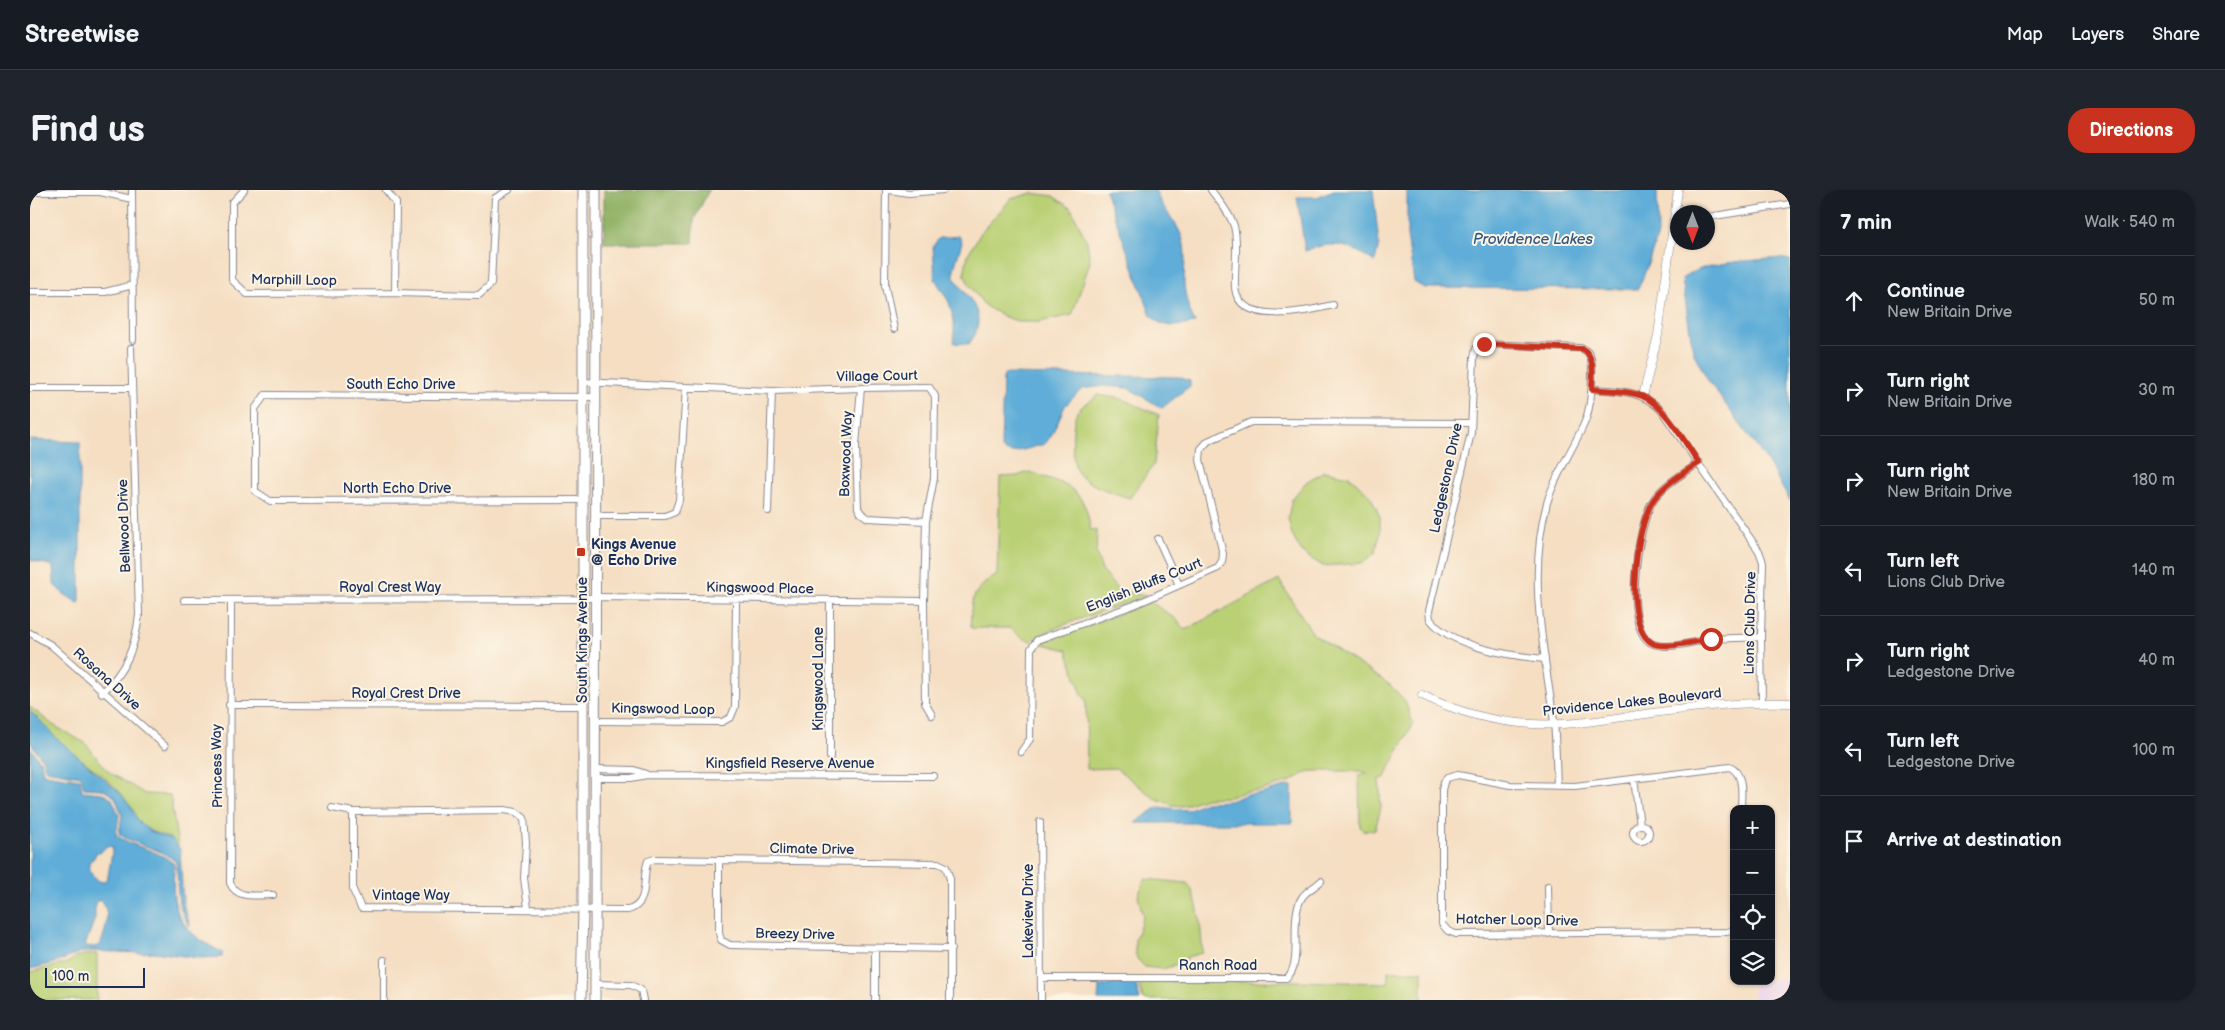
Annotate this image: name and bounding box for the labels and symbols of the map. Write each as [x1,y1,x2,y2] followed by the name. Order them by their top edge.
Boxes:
[1670,205,1715,250] north arrow
[1473,230,1594,249] water label: Providence Lakes
[251,271,337,289] street label: Marphill Loop
[1473,333,1496,356] route end
[836,367,918,385] street label: Village Court
[347,376,455,393] street label: South Echo Drive
[836,410,856,497] street label: Boxwood Way
[1426,421,1466,535] street label: Ledgestone Drive
[114,479,134,573] street label: Bellwood Drive
[343,480,451,497] street label: North Echo Drive
[591,536,677,569] place label: Kings Avenue @ Echo Drive
[575,546,587,558] marker: Kings Avenue @ Echo Drive
[1084,554,1205,616] street label: English Bluffs Court
[1741,571,1759,675] street label: Lions Club Drive
[574,577,591,703] street label: South Kings Avenue
[339,579,442,596] street label: Royal Crest Way
[706,579,814,597] street label: Kingswood Place
[810,627,827,731] street label: Kingswood Lane
[1700,628,1723,651] route start
[70,644,144,714] street label: Rosana Drive
[1542,684,1722,720] street label: Providence Lakes Boulevard
[351,685,461,702] street label: Royal Crest Drive
[611,700,715,718] street label: Kingswood Loop
[208,723,226,808] street label: Princess Way
[705,755,875,772] street label: Kingsfield Reserve Avenue
[769,840,855,858] street label: Climate Drive
[1020,864,1037,958] street label: Lakeview Drive
[372,887,450,904] street label: Vintage Way
[1456,910,1578,930] street label: Hatcher Loop Drive
[755,925,835,943] street label: Breezy Drive
[1179,957,1257,974] street label: Ranch Road
[45,965,145,988] scale bar

